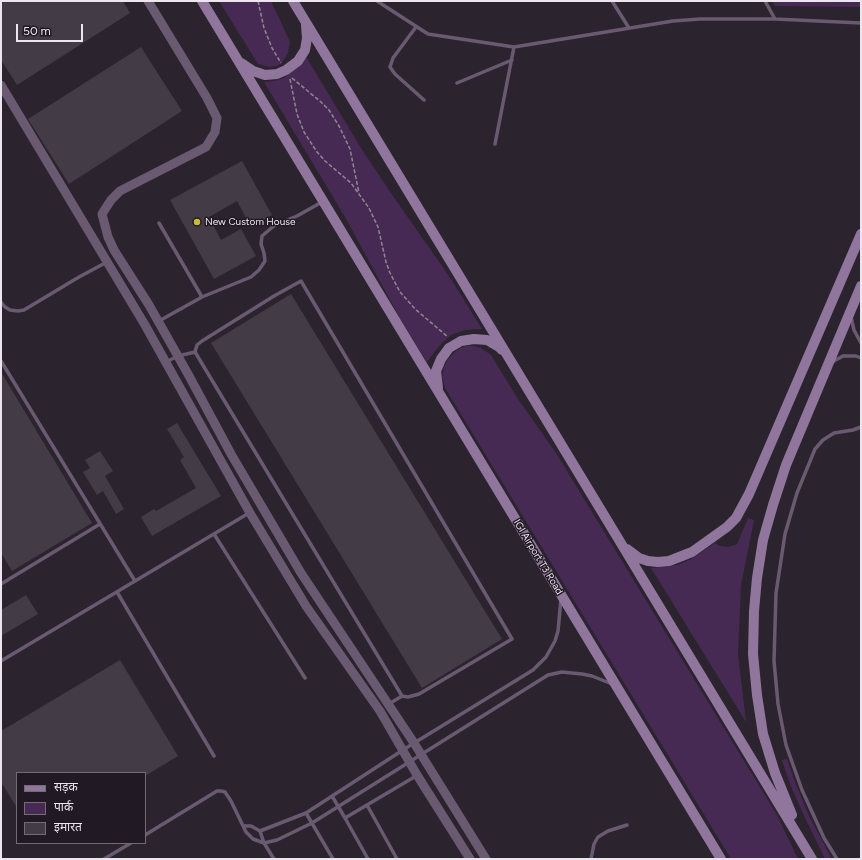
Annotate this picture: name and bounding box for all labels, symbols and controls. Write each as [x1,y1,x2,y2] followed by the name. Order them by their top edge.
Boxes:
[18,16,85,42] scale bar
[23,24,51,38] text: 50 m
[205,216,295,228] place label: New Custom House
[192,217,202,227] marker: New Custom House
[511,517,565,597] street label: IGI Airport T3 Road
[16,772,146,844] legend
[54,780,78,794] text: सड़क
[54,800,73,814] text: पार्क
[54,820,82,834] text: इमारत

